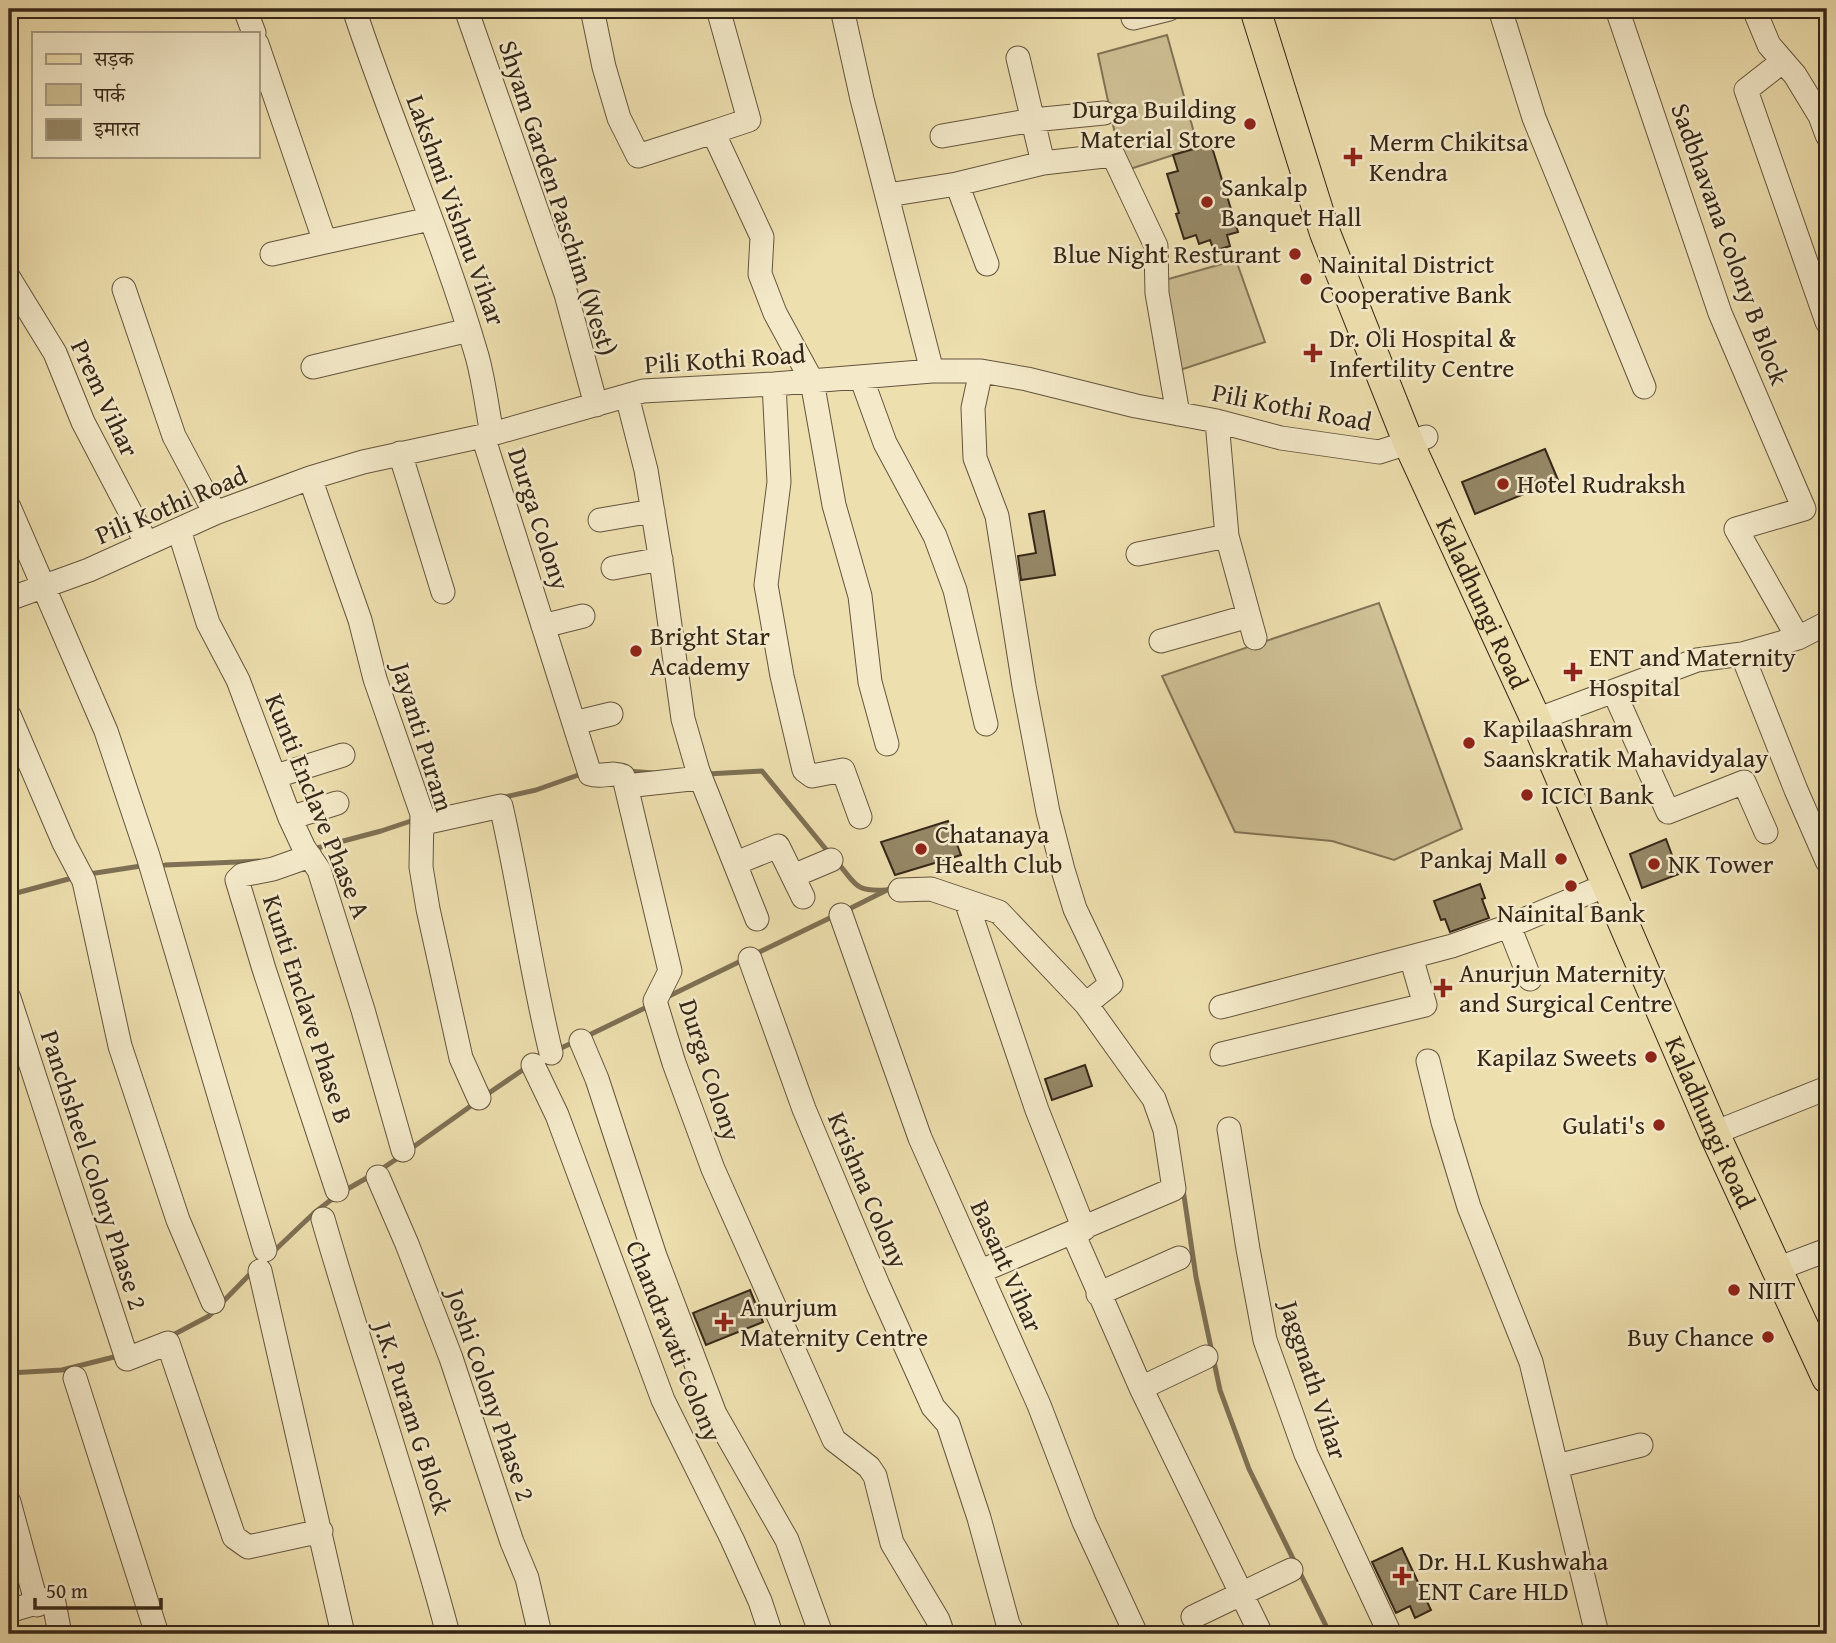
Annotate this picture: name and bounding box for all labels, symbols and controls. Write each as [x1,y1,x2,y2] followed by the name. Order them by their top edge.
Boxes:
[32,32,259,158] legend
[489,35,628,361] street label: Shyam Garden Paschim (West)
[93,43,134,74] text: सड़क
[93,79,126,110] text: पार्क
[397,89,516,331] street label: Lakshmi Vishnu Vihar
[1072,89,1236,158] place label: Durga Building Material Store
[1661,97,1800,391] street label: Sadbhavana Colony B Block
[93,113,141,144] text: इमारत
[1242,116,1258,132] marker: Durga Building Material Store
[1369,122,1529,191] place label: Merm Chikitsa Kendra
[1343,147,1363,167] marker: Merm Chikitsa Kendra
[1221,167,1362,236] place label: Sankalp Banquet Hall
[1199,194,1215,210] marker: Sankalp Banquet Hall
[1053,234,1281,273] place label: Blue Night Resturant
[1320,244,1512,313] place label: Nainital District Cooperative Bank
[1287,246,1303,262] marker: Blue Night Resturant
[1298,271,1314,287] marker: Nainital District Cooperative Bank
[1329,318,1516,387] place label: Dr. Oli Hospital & Infertility Centre
[61,333,150,463] street label: Prem Vihar
[643,333,807,384] street label: Pili Kothi Road
[1303,343,1323,363] marker: Dr. Oli Hospital & Infertility Centre
[1209,372,1375,441] street label: Pili Kothi Road
[498,443,581,595] street label: Durga Colony
[89,455,253,554] street label: Pili Kothi Road
[1517,464,1686,503] place label: Hotel Rudraksh
[1495,476,1511,492] marker: Hotel Rudraksh
[1426,511,1539,695] street label: Kaladhungi Road
[650,616,770,685] place label: Bright Star Academy
[1589,637,1796,706] place label: ENT and Maternity Hospital
[628,643,644,659] marker: Bright Star Academy
[381,655,465,816] street label: Jayanti Puram
[1563,662,1583,682] marker: ENT and Maternity Hospital
[256,687,381,924] street label: Kunti Enclave Phase A
[1483,708,1768,777] place label: Kapilaashram Saanskratik Mahavidyalay
[1461,735,1477,751] marker: Kapilaashram Saanskratik Mahavidyalay
[1541,775,1655,814] place label: ICICI Bank
[1519,787,1535,803] marker: ICICI Bank
[935,814,1063,883] place label: Chatanaya Health Club
[1420,839,1547,878] place label: Pankaj Mall
[913,841,929,857] marker: Chatanaya Health Club
[1668,844,1774,883] place label: NK Tower
[1553,851,1569,867] marker: Pankaj Mall
[1646,856,1662,872] marker: NK Tower
[1563,878,1579,894] marker: Nainital Bank
[253,889,364,1128] street label: Kunti Enclave Phase B
[1497,893,1646,932] place label: Nainital Bank
[1459,953,1673,1022] place label: Anurjun Maternity and Surgical Centre
[1433,978,1453,998] marker: Anurjun Maternity and Surgical Centre
[669,994,752,1146] street label: Durga Colony
[31,1025,158,1315] street label: Panchsheel Colony Phase 2
[1655,1030,1766,1215] street label: Kaladhungi Road
[1477,1037,1637,1076] place label: Kapilaz Sweets
[1643,1049,1659,1065] marker: Kapilaz Sweets
[1563,1105,1645,1144] place label: Gulati's
[818,1106,919,1274] street label: Krishna Colony
[1651,1117,1667,1133] marker: Gulati's
[961,1193,1054,1338] street label: Basant Vihar
[616,1234,733,1447] street label: Chandravati Colony
[1748,1270,1796,1309] place label: NIIT
[436,1281,546,1506] street label: Joshi Colony Phase 2
[1726,1282,1742,1298] marker: NIIT
[740,1287,928,1356] place label: Anurjum Maternity Centre
[1270,1293,1359,1464] street label: Jaggnath Vihar
[714,1312,734,1332] marker: Anurjum Maternity Centre
[363,1314,463,1520] street label: J.K. Puram G Block
[1627,1317,1754,1356] place label: Buy Chance
[1760,1329,1776,1345] marker: Buy Chance
[1418,1541,1609,1610] place label: Dr. H.L Kushwaha ENT Care HLD
[35,1566,161,1610] scale bar
[1392,1566,1412,1586] marker: Dr. H.L Kushwaha ENT Care HLD
[46,1575,88,1606] text: 50 m

